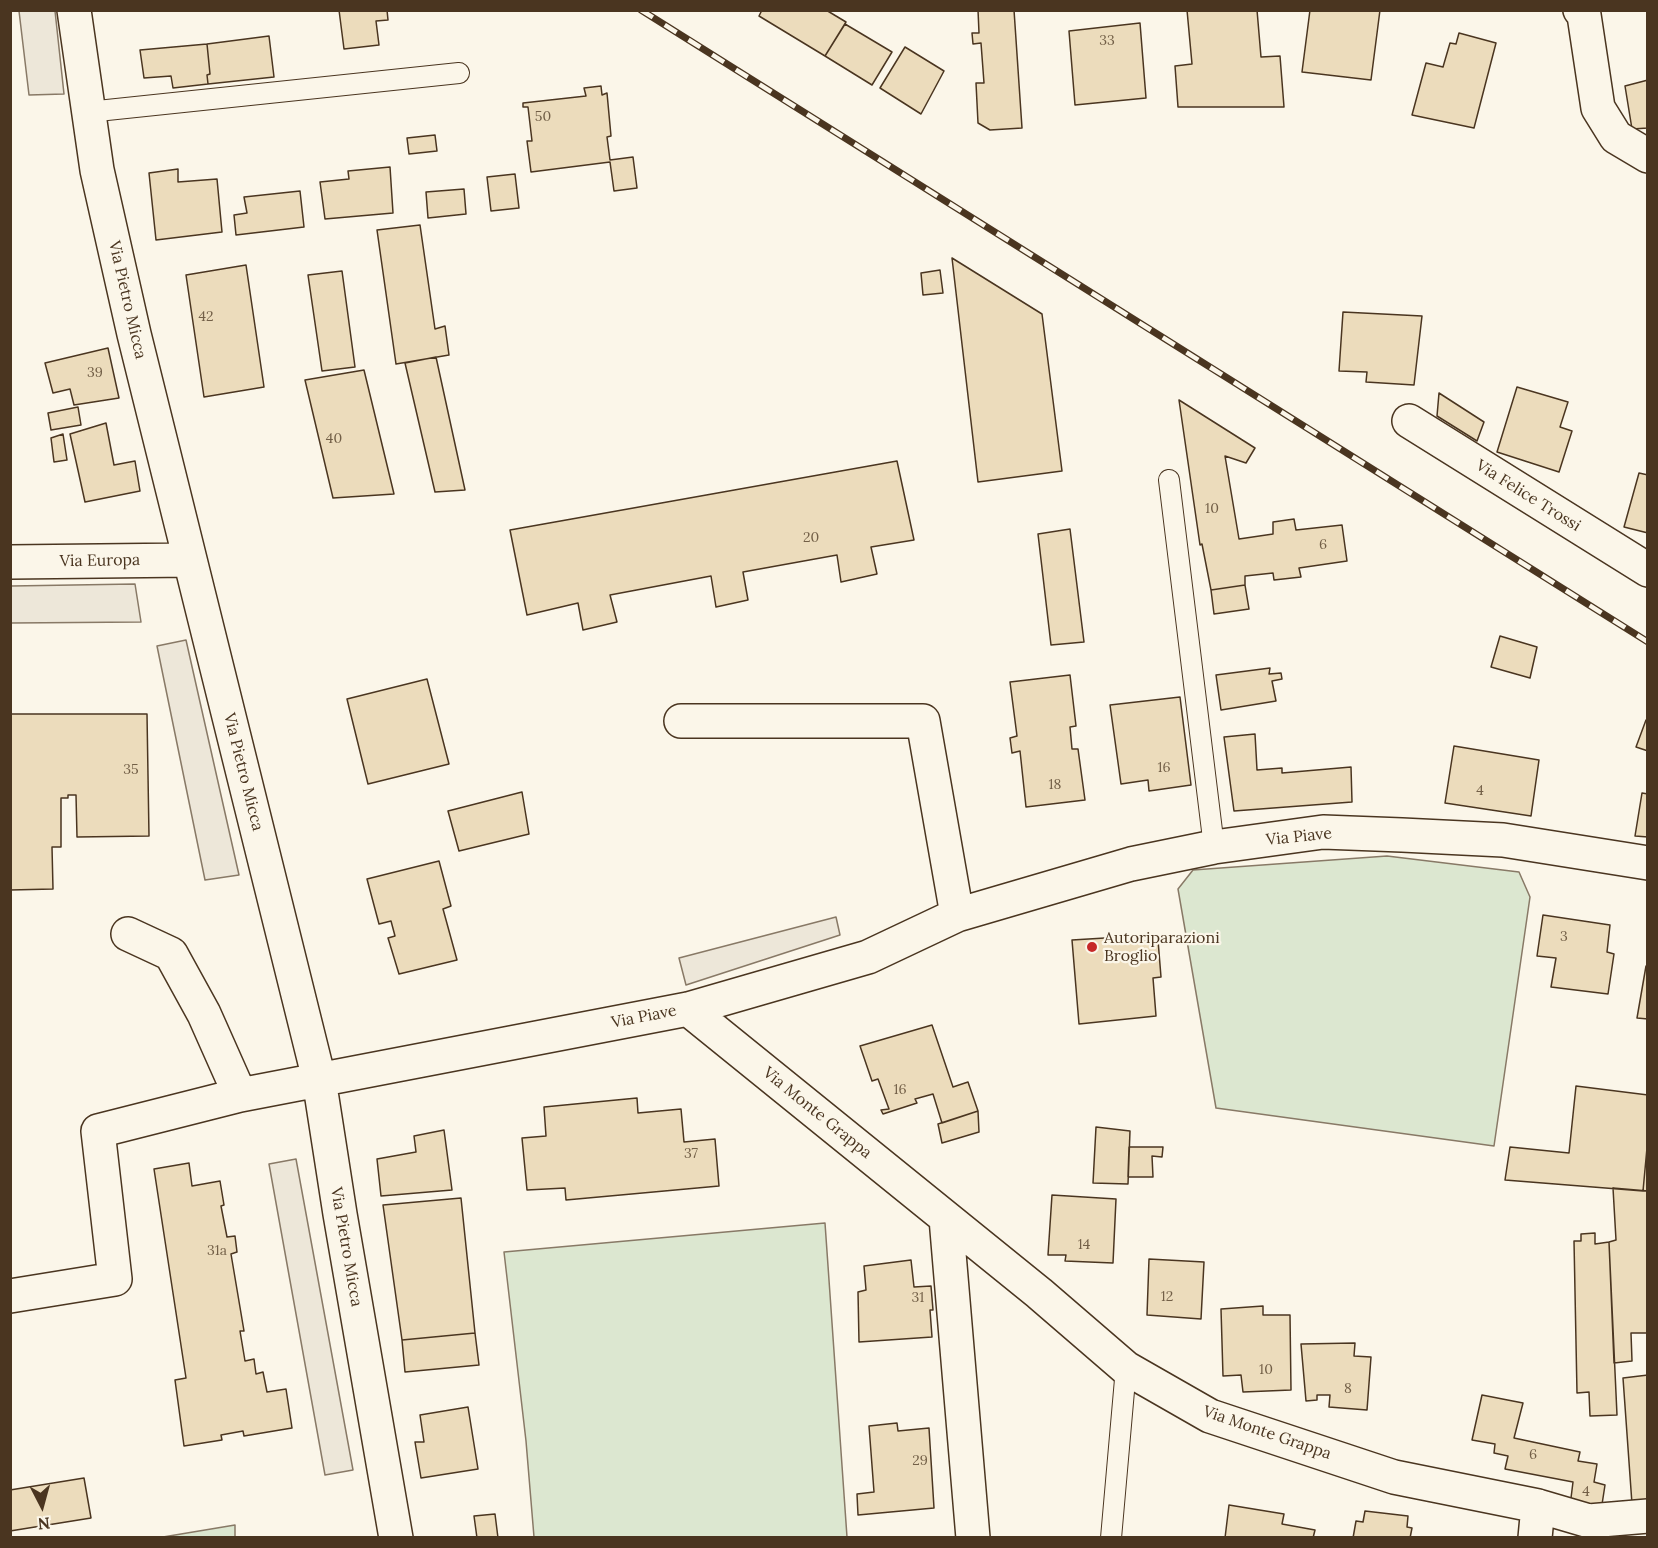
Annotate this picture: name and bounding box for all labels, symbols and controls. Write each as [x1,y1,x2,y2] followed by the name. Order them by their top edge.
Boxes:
[1099,33,1115,49] house number: 33
[535,109,551,125] house number: 50
[104,239,150,361] street label: Via Pietro Micca
[198,309,214,325] house number: 42
[87,365,103,381] house number: 39
[326,431,342,447] house number: 40
[1472,456,1584,536] street label: Via Felice Trossi
[1205,501,1219,517] house number: 10
[803,530,819,546] house number: 20
[1319,537,1327,553] house number: 6
[60,551,140,571] street label: Via Europa
[219,711,267,833] street label: Via Pietro Micca
[1157,760,1171,776] house number: 16
[123,762,139,778] house number: 35
[1049,777,1061,793] house number: 18
[1476,783,1484,799] house number: 4
[1265,824,1333,850] street label: Via Piave
[1104,928,1220,966] place label: Autoriparazioni Broglio
[1560,929,1568,945] house number: 3
[1085,940,1099,954] marker: Autoriparazioni Broglio
[610,1001,678,1033] street label: Via Piave
[759,1063,875,1163] street label: Via Monte Grappa
[893,1082,907,1098] house number: 16
[684,1146,698,1162] house number: 37
[326,1186,366,1308] street label: Via Pietro Micca
[1078,1237,1090,1253] house number: 14
[207,1243,227,1259] house number: 31a
[1161,1289,1173,1305] house number: 12
[912,1290,924,1306] house number: 31
[1259,1362,1273,1378] house number: 10
[1344,1381,1352,1397] house number: 8
[1200,1402,1334,1464] street label: Via Monte Grappa
[1529,1447,1537,1463] house number: 6
[912,1453,928,1469] house number: 29
[12,1476,72,1536] north arrow
[1582,1484,1590,1500] house number: 4
[37,1513,51,1534] text: N

